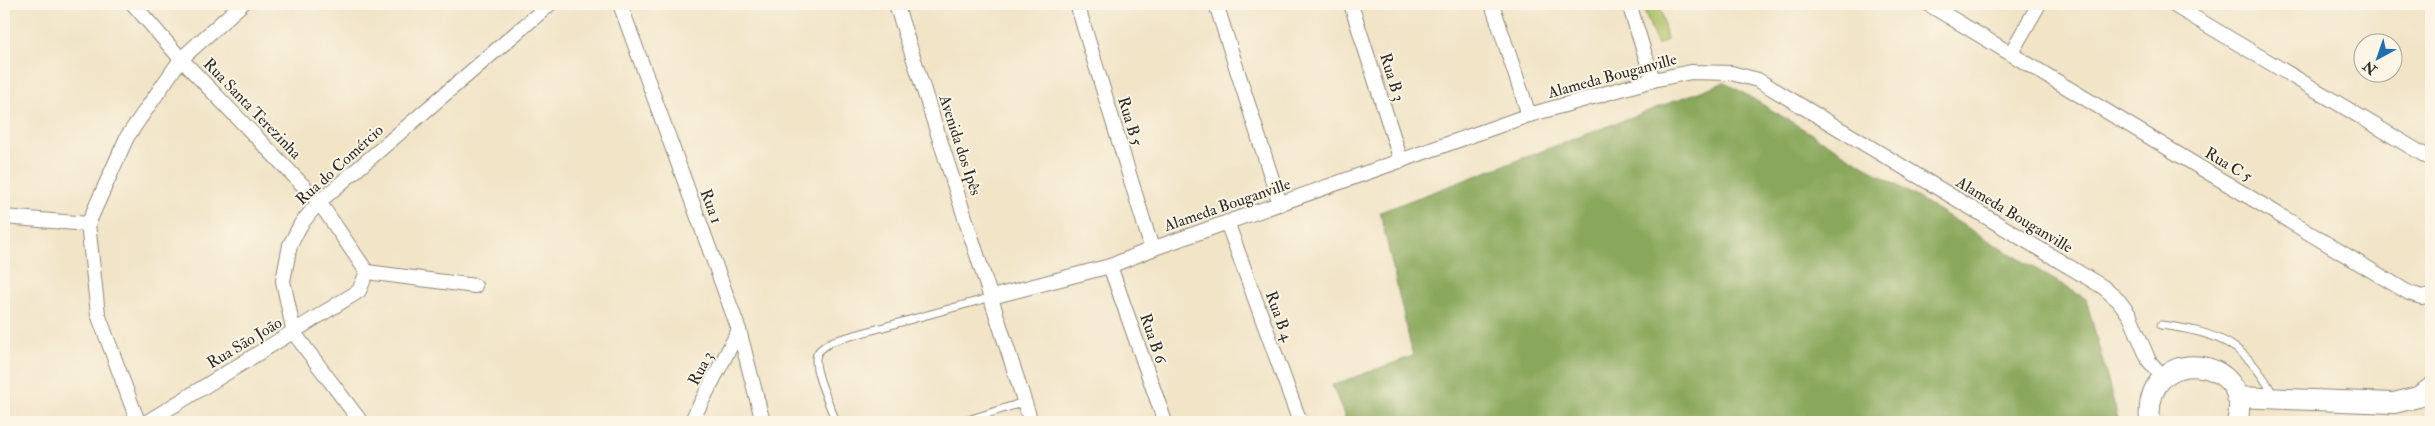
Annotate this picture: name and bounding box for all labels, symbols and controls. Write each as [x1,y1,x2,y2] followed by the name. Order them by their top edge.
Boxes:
[2352,32,2402,82] north arrow
[1545,49,1679,103] street label: Alameda Bouganville
[1375,51,1409,104] street label: Rua B 3
[199,54,306,164] street label: Rua Santa Terezinha
[2359,57,2381,79] text: N
[933,92,986,198] street label: Avenida dos Ipês
[1113,94,1147,148] street label: Rua B 5
[292,120,388,209] street label: Rua do Comércio
[2201,143,2256,187] street label: Rua C 5
[1952,172,2077,258] street label: Alameda Bouganville
[1160,174,1294,236] street label: Alameda Bouganville
[696,186,726,226] street label: Rua 1
[1261,288,1298,345] street label: Rua B 4
[1135,311,1171,367] street label: Rua B 6
[203,312,287,374] street label: Rua São João
[684,348,718,389] street label: Rua 3

